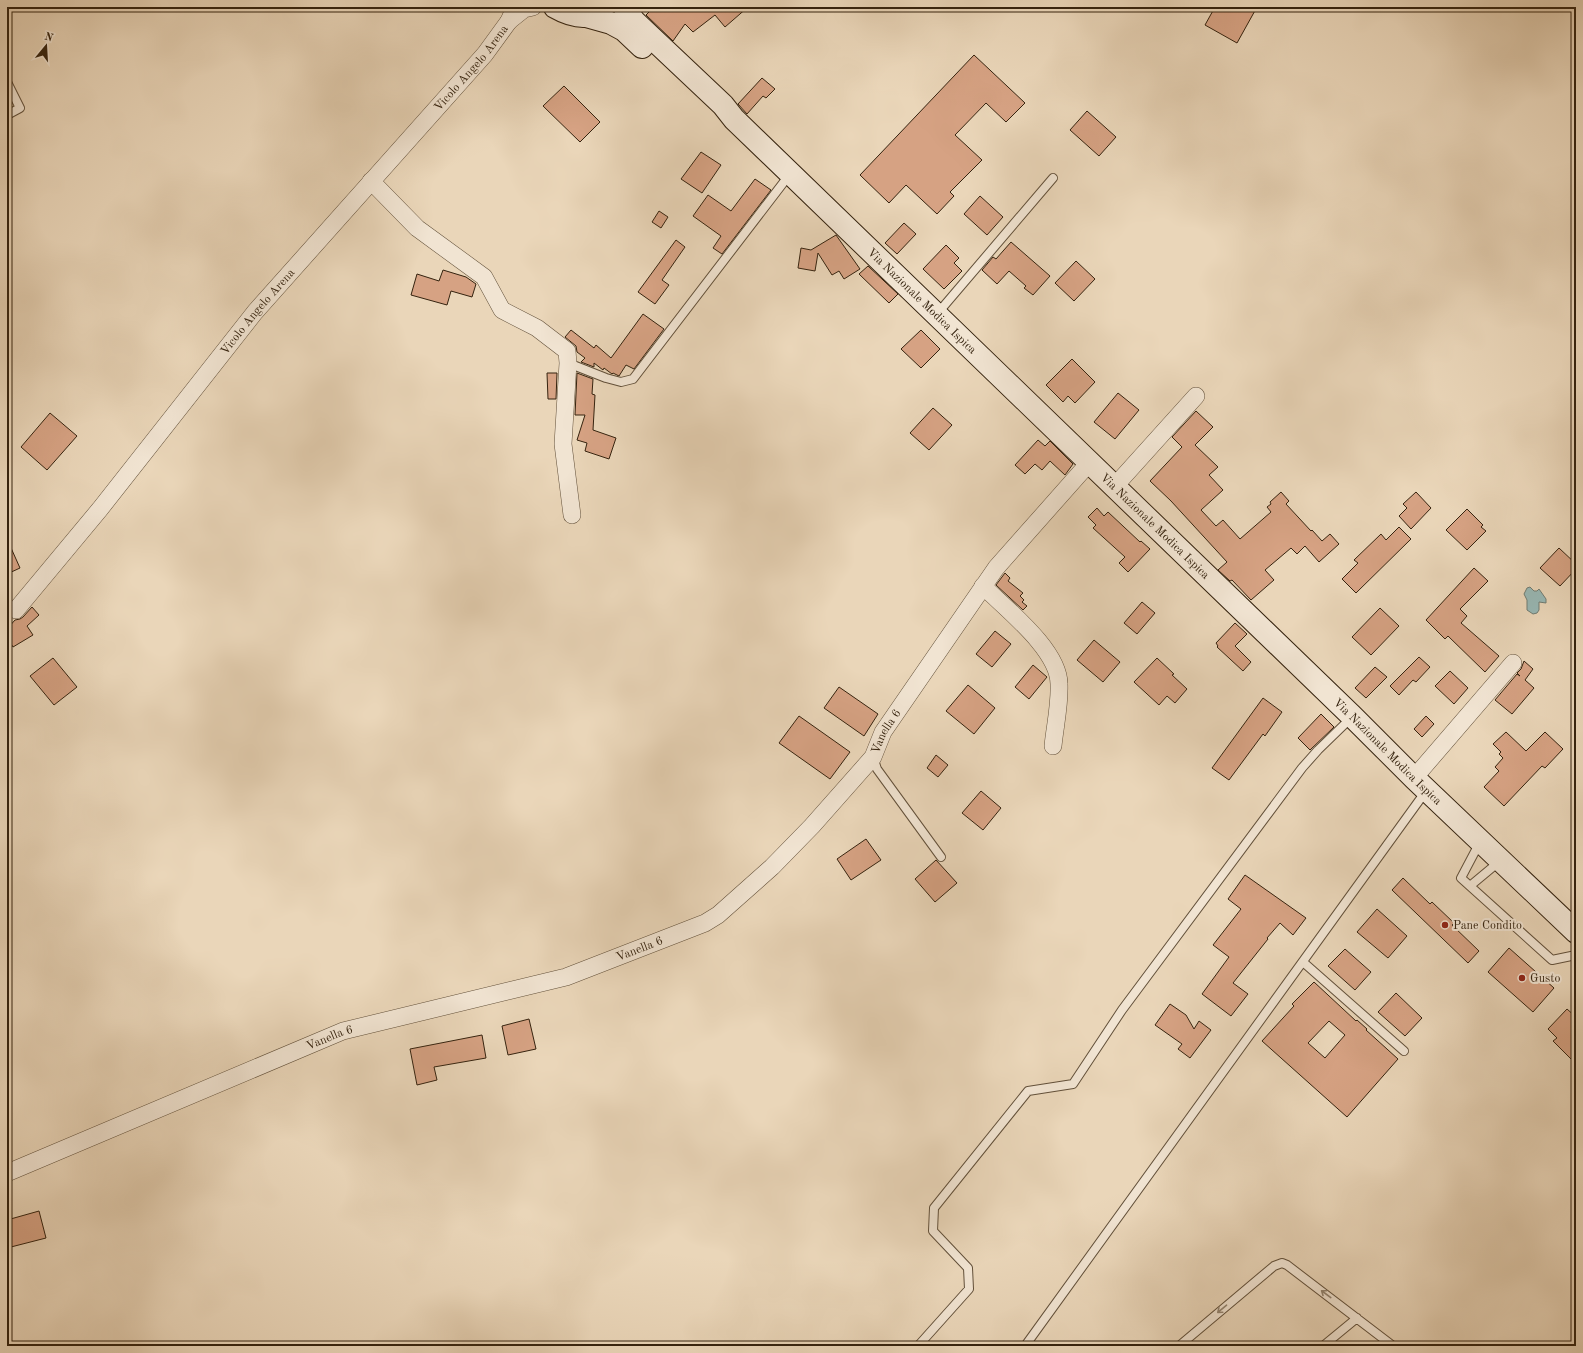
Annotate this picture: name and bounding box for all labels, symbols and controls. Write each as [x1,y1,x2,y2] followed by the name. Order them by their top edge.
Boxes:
[432,23,511,114] street label: Vicolo Angelo Arena
[26,26,66,66] north arrow
[43,31,55,45] text: N
[865,246,978,357] street label: Via Nazionale Modica Ispica
[219,267,298,357] street label: Vicolo Angelo Arena
[1098,471,1211,582] street label: Via Nazionale Modica Ispica
[1331,697,1443,808] street label: Via Nazionale Modica Ispica
[870,707,904,756] street label: Vanella 6
[1440,920,1450,930] marker: Pane Condito
[1453,920,1522,932] place label: Pane Condito
[615,935,665,964] street label: Vanella 6
[1517,973,1527,983] marker: Gusto
[1530,973,1560,985] place label: Gusto
[305,1024,354,1053] street label: Vanella 6
[1320,1290,1331,1298] one-way arrow
[1217,1305,1228,1314] one-way arrow

